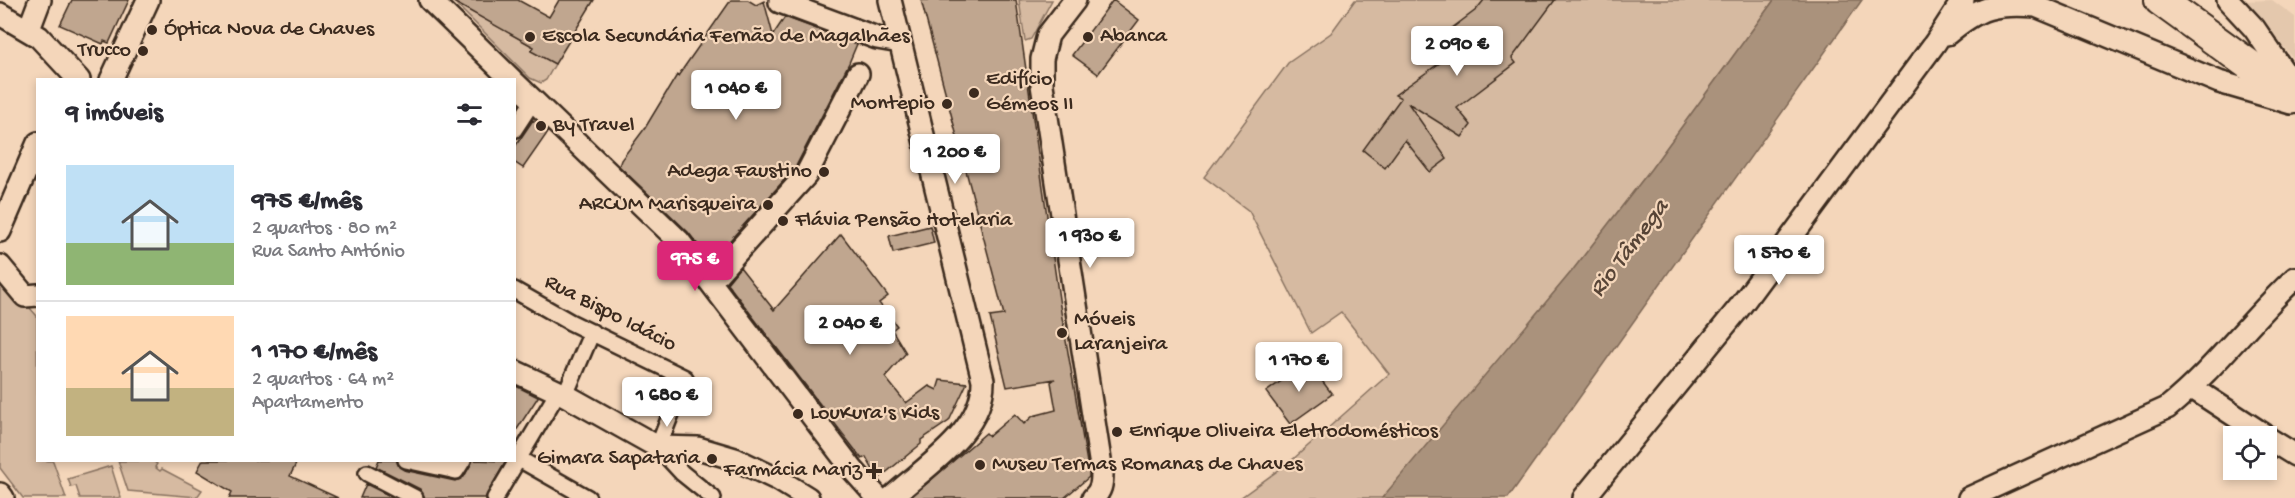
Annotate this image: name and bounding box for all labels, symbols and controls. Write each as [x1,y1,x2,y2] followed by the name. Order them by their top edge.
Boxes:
[164,17,375,43] place label: Óptica Nova de Chaves
[145,23,159,37] marker: Óptica Nova de Chaves
[542,24,910,50] place label: Escola Secundária Fernão de Magalhães
[1100,24,1168,50] place label: Abanca
[1402,26,1512,77] pin: 2 090 €
[523,30,537,44] marker: Escola Secundária Fernão de Magalhães
[1081,30,1095,44] marker: Abanca
[1425,34,1489,57] text: 2 090 €
[76,38,131,64] place label: Trucco
[136,44,150,58] marker: Trucco
[986,67,1074,118] place label: Edifício Gémeos II
[681,70,791,121] pin: 1 040 €
[705,78,767,101] text: 1 040 €
[967,86,981,100] marker: Edifício Gémeos II
[851,91,935,117] place label: Montepio
[940,97,954,111] marker: Montepio
[453,98,486,131] icon: filters
[66,99,163,130] text: 9 imóveis
[552,113,635,139] place label: By Travel
[534,119,548,133] marker: By Travel
[900,134,1010,185] pin: 1 200 €
[924,142,986,165] text: 1 200 €
[667,159,812,185] place label: Adega Faustino
[817,165,831,179] marker: Adega Faustino
[252,187,362,218] text: 975 €/mês
[114,189,186,261] icon: home
[579,192,757,218] place label: ARCUM Marisqueira
[1584,193,1677,304] water label: Rio Tâmega
[761,198,775,212] marker: ARCUM Marisqueira
[794,208,1013,234] place label: Flávia Pensão Hotelaria
[776,214,790,228] marker: Flávia Pensão Hotelaria
[252,218,397,241] text: 2 quartos · 80 m²
[1035,218,1145,269] pin: 1 930 €
[1059,226,1121,249] text: 1 930 €
[1724,235,1834,286] pin: 1 570 €
[252,241,405,264] text: Rua Santo António
[653,241,737,292] pin: 975 €
[1748,243,1810,266] text: 1 570 €
[671,249,719,272] text: 975 €
[540,270,680,358] street label: Rua Bispo Idácio
[795,305,905,356] pin: 2 040 €
[1074,307,1168,358] place label: Móveis Laranjeira
[818,313,882,336] text: 2 040 €
[1055,326,1069,340] marker: Móveis Laranjeira
[252,338,377,369] text: 1 170 €/mês
[114,340,186,412] icon: home
[1244,342,1354,393] pin: 1 170 €
[1269,350,1329,373] text: 1 170 €
[252,369,394,392] text: 2 quartos · 64 m²
[612,377,722,428] pin: 1 680 €
[636,385,698,408] text: 1 680 €
[252,392,364,415] text: Apartamento
[810,401,940,427] place label: LouKura's Kids
[791,407,805,421] marker: LouKura's Kids
[1129,419,1439,445] place label: Enrique Oliveira Eletrodomésticos
[1110,425,1124,439] marker: Enrique Oliveira Eletrodomésticos
[2223,426,2277,480] map controls
[2223,426,2277,480] button: locate
[537,446,701,472] place label: Gimara Sapataria
[705,452,719,466] marker: Gimara Sapataria
[992,452,1304,478] place label: Museu Termas Romanas de Chaves
[722,458,863,484] place label: Farmácia Mariz
[973,458,987,472] marker: Museu Termas Romanas de Chaves
[867,464,881,478] marker: Farmácia Mariz

